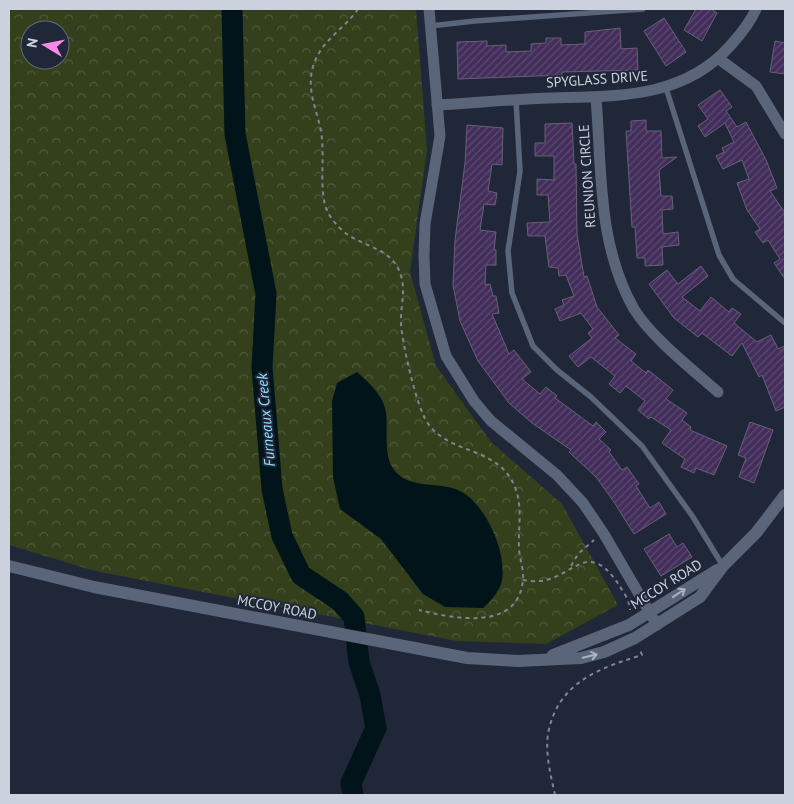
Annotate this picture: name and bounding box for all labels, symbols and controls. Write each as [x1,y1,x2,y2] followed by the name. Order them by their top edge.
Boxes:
[20,20,70,70] north arrow
[23,37,42,49] text: N
[546,66,648,92] street label: SPYGLASS DRIVE
[574,124,600,228] street label: REUNION CIRCLE
[252,371,279,468] water label: Furneaux Creek
[627,555,705,613] street label: MCCOY ROAD
[672,588,686,598] one-way arrow
[236,590,318,624] street label: MCCOY ROAD
[581,651,597,660] one-way arrow

